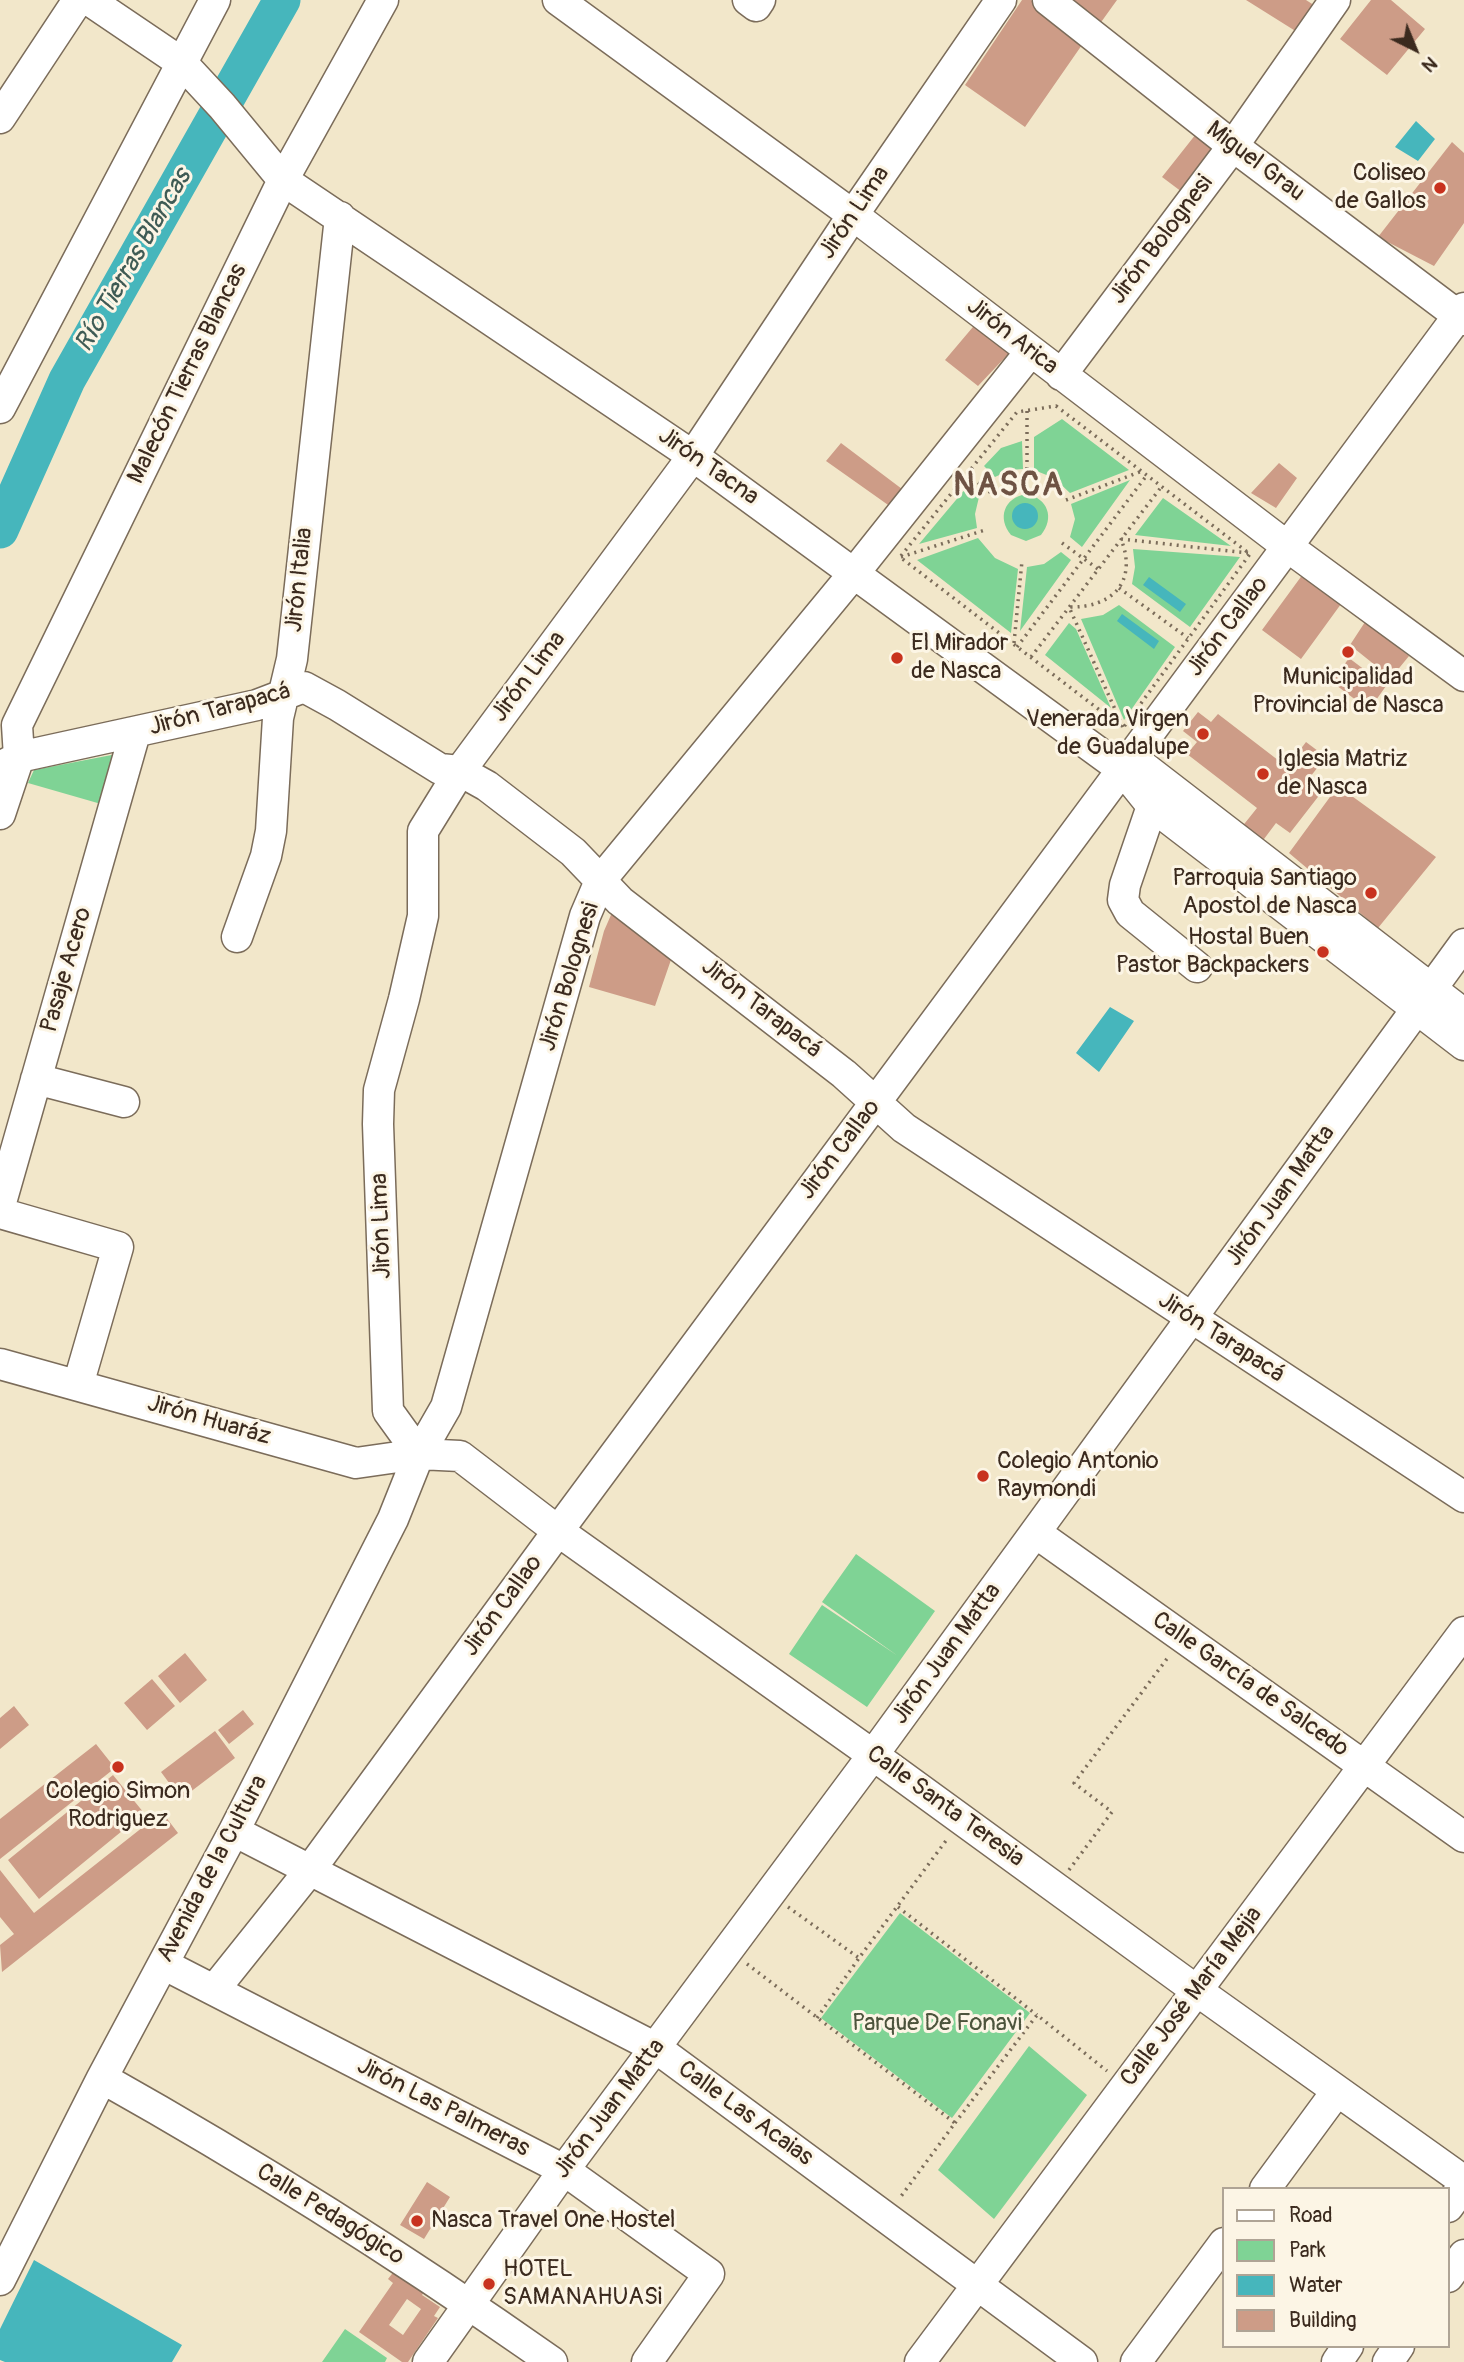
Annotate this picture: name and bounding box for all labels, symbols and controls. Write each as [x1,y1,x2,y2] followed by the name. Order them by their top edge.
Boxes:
[1380,14,1450,84] north arrow
[1416,51,1442,78] text: N
[1200,116,1310,208] street label: Miguel Grau
[1335,160,1426,216] place label: Coliseo de Gallos
[813,161,897,265] street label: Jirón Lima
[69,164,199,358] water label: Río Tierras Blancas
[1104,170,1220,310] street label: Jirón Bolognesi
[1432,180,1448,196] marker: Coliseo de Gallos
[122,259,254,489] street label: Malecón Tierras Blancas
[961,292,1063,382] street label: Jirón Arica
[652,422,764,512] street label: Jirón Tacna
[954,468,1064,506] district label: NASCA
[280,526,320,634] street label: Jirón Italia
[1181,571,1275,683] street label: Jirón Callao
[486,626,572,728] street label: Jirón Lima
[911,630,1008,686] place label: El Mirador de Nasca
[1340,644,1356,660] marker: Municipalidad Provincial de Nasca
[889,650,905,666] marker: El Mirador de Nasca
[1252,664,1444,720] place label: Municipalidad Provincial de Nasca
[146,677,294,743] street label: Jirón Tarapacá
[1026,706,1189,762] place label: Venerada Virgen de Guadalupe
[1195,726,1211,742] marker: Venerada Virgen de Guadalupe
[1277,746,1407,802] place label: Iglesia Matriz de Nasca
[1255,766,1271,782] marker: Iglesia Matriz de Nasca
[1172,865,1357,921] place label: Parroquia Santiago Apostol de Nasca
[1363,885,1379,901] marker: Parroquia Santiago Apostol de Nasca
[534,899,606,1055] street label: Jirón Bolognesi
[35,904,99,1036] street label: Pasaje Acero
[1116,924,1309,980] place label: Hostal Buen Pastor Backpackers
[1315,944,1331,960] marker: Hostal Buen Pastor Backpackers
[695,953,827,1065] street label: Jirón Tarapacá
[793,1094,887,1206] street label: Jirón Callao
[1220,1120,1342,1272] street label: Jirón Juan Matta
[366,1173,398,1279] street label: Jirón Lima
[1152,1286,1290,1390] street label: Jirón Tarapacá
[144,1390,274,1452] street label: Jirón Huaráz
[997,1448,1159,1504] place label: Colegio Antonio Raymondi
[975,1468,991,1484] marker: Colegio Antonio Raymondi
[457,1550,549,1662] street label: Jirón Callao
[886,1578,1008,1730] street label: Jirón Juan Matta
[1146,1606,1354,1764] street label: Calle García de Salcedo
[860,1740,1030,1874] street label: Calle Santa Teresia
[110,1759,126,1775] marker: Colegio Simon Rodriguez
[152,1771,274,1967] street label: Avenida de la Cultura
[46,1778,190,1834] place label: Colegio Simon Rodriguez
[1115,1901,1269,2093] street label: Calle José María Mejia
[852,2010,1022,2038] park label: Parque De Fonavi
[548,2034,672,2184] street label: Jirón Juan Matta
[352,2052,534,2164] street label: Jirón Las Palmeras
[672,2055,818,2173] street label: Calle Las Acaias
[251,2158,409,2272] street label: Calle Pedagógico
[1222,2187,1450,2348] legend
[1289,2202,1333,2229] text: Road
[431,2207,675,2235] place label: Nasca Travel One Hostel
[409,2213,425,2229] marker: Nasca Travel One Hostel
[1289,2237,1326,2264] text: Park
[503,2256,662,2312] place label: HOTEL SAMANAHUASi
[1289,2272,1342,2299] text: Water
[481,2276,497,2292] marker: HOTEL SAMANAHUASi
[1289,2307,1356,2334] text: Building

